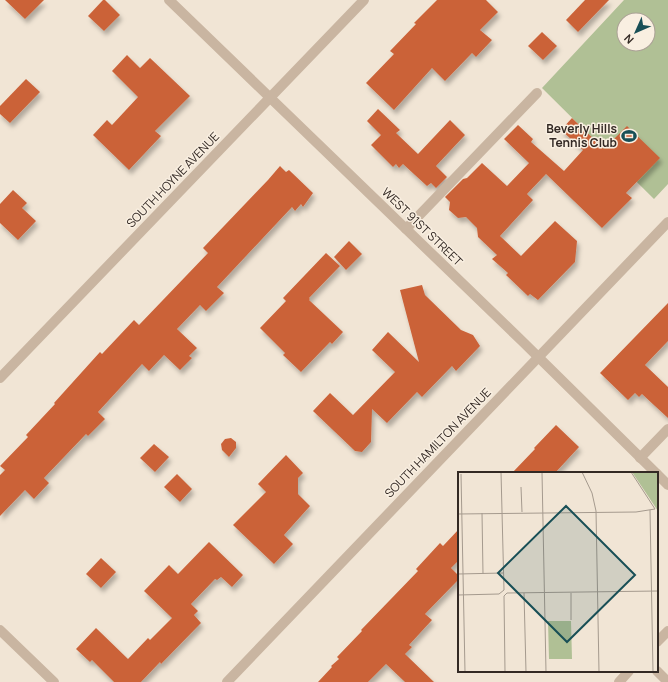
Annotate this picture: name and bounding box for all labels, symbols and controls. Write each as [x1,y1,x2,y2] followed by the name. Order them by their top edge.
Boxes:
[616,12,656,52] north arrow
[620,31,637,48] text: N
[546,120,617,151] place label: Beverly Hills Tennis Club
[620,127,638,145] sports icon: Beverly Hills Tennis Club
[122,128,223,231] street label: SOUTH HOYNE AVENUE
[378,184,467,270] street label: WEST 91ST STREET
[381,384,495,501] street label: SOUTH HAMILTON AVENUE
[458,472,658,672] inset map

